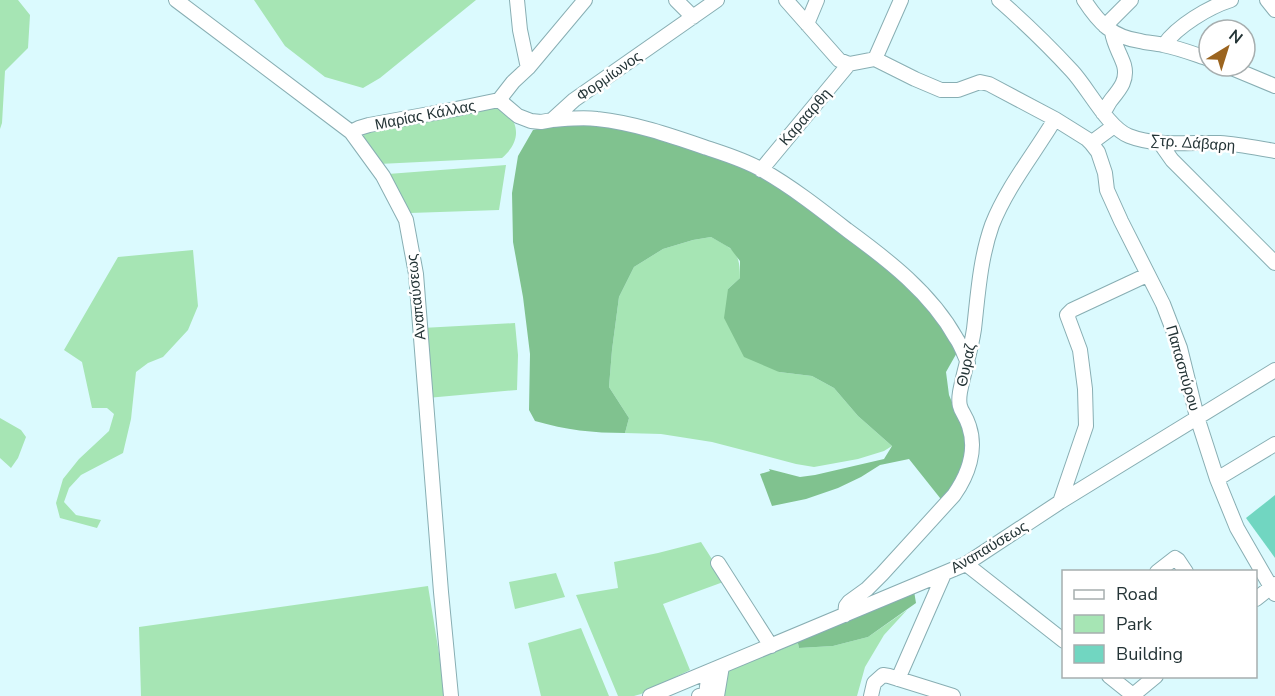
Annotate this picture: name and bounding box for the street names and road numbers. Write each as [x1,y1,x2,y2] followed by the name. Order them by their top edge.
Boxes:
[572,46,646,106] street label: Φορμίωνος
[775,84,835,150] street label: Καρααρθη
[373,95,477,135] street label: Μαρίας Κάλλας
[1150,130,1236,156] street label: Στρ. Δάβαρη
[402,253,430,341] street label: Αναπαύσεως
[1161,323,1205,413] street label: Παπασπύρου
[952,341,980,388] street label: Θυραζ
[947,516,1031,578] street label: Αναπαύσεως

